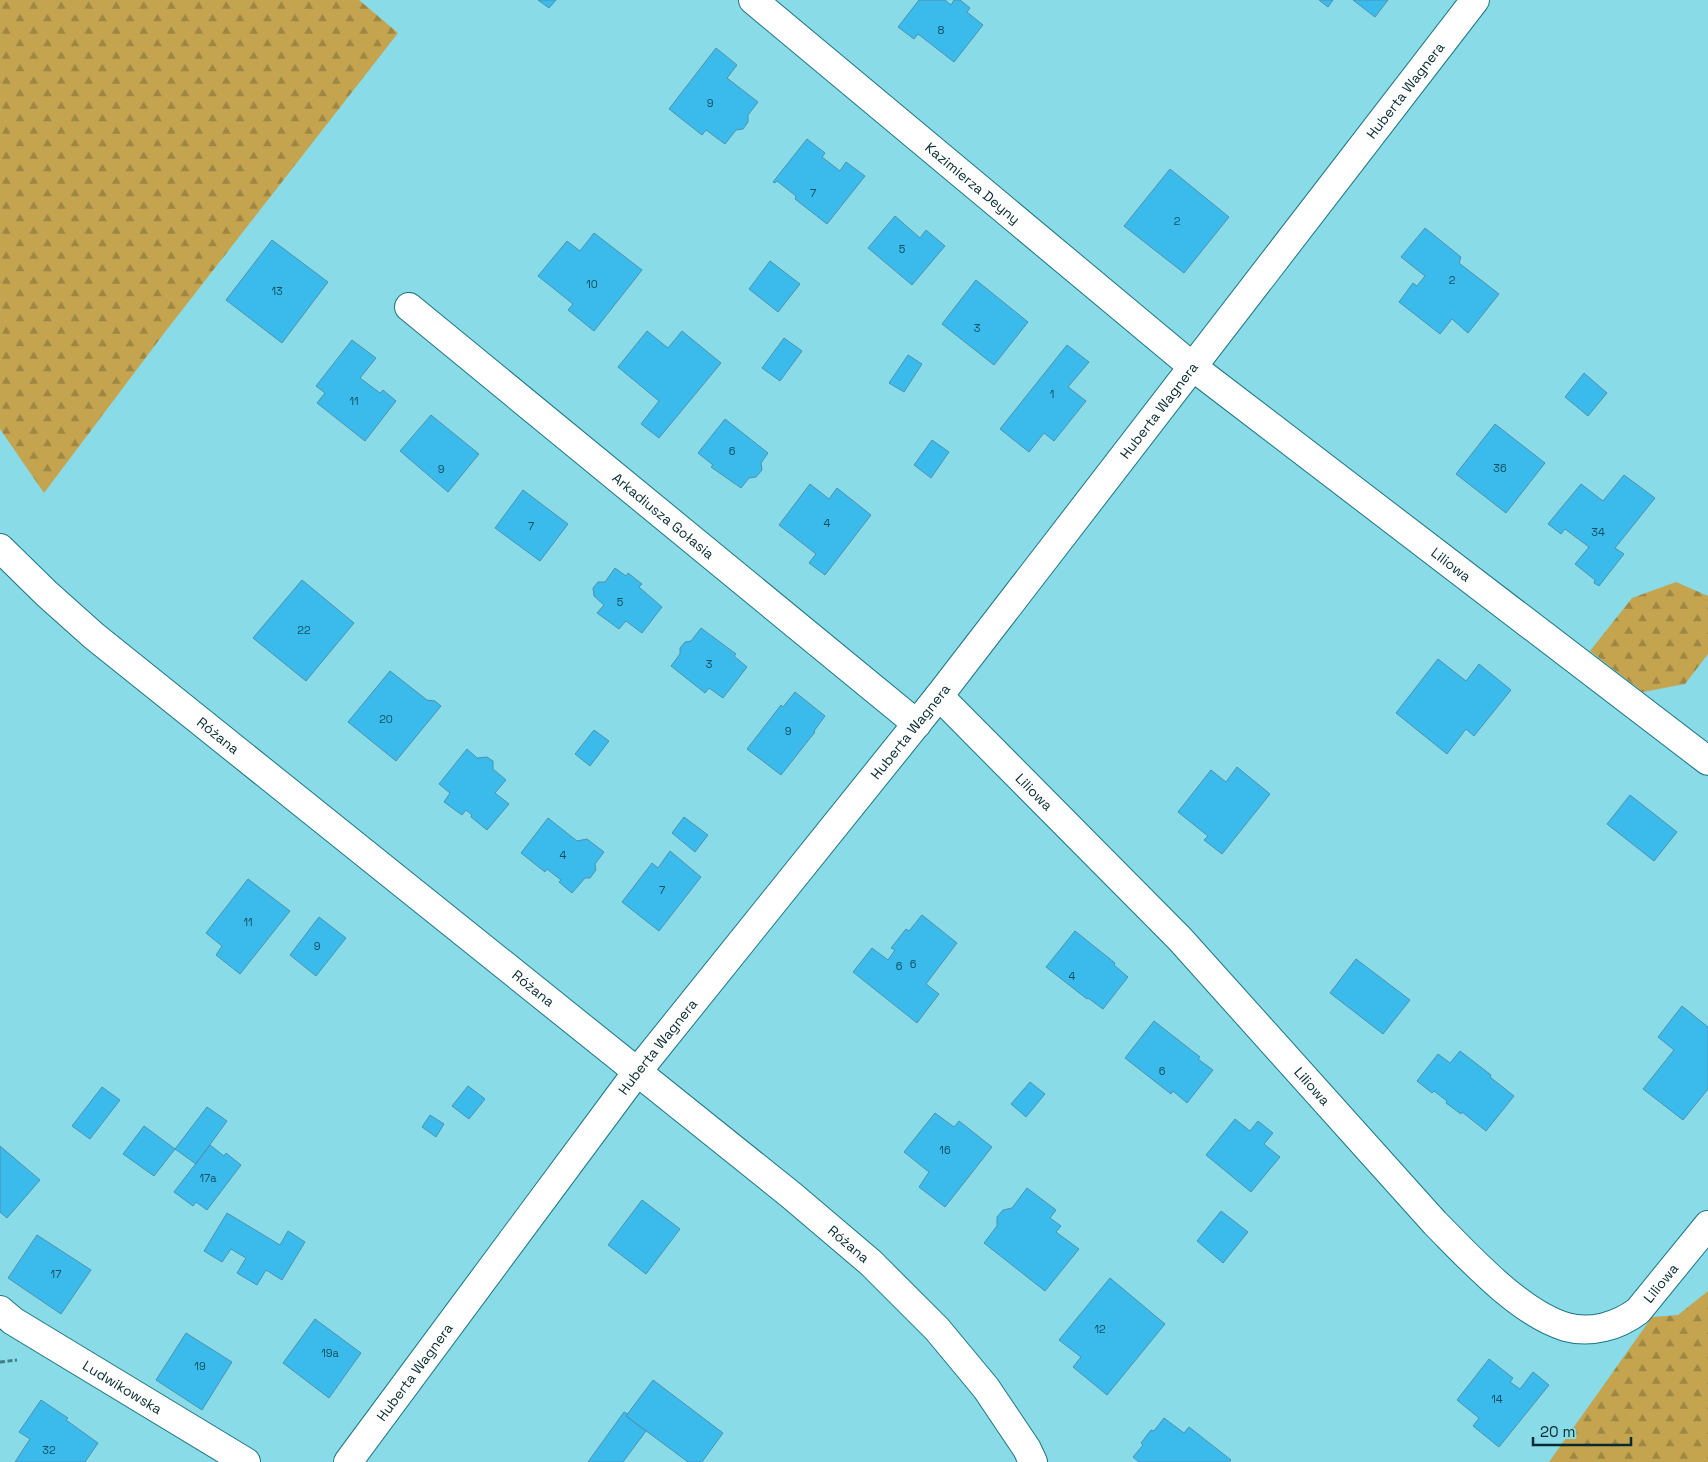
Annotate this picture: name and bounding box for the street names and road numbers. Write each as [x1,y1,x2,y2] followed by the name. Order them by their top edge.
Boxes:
[1362,38,1448,142] street label: Huberta Wagnera
[921,138,1024,228] street label: Kazimierza Deyny
[1116,359,1202,462] street label: Huberta Wagnera
[609,469,718,563] street label: Arkadiusza Gołasia
[1428,543,1475,586] street label: Liliowa
[867,680,954,783] street label: Huberta Wagnera
[193,713,243,758] street label: Różana
[1012,769,1057,814] street label: Liliowa
[509,966,558,1011] street label: Różana
[614,995,701,1098] street label: Huberta Wagnera
[1290,1063,1334,1109] street label: Liliowa
[824,1221,873,1267] street label: Różana
[1639,1260,1682,1306] street label: Liliowa
[373,1320,457,1425] street label: Huberta Wagnera
[80,1356,165,1418] street label: Ludwikowska

